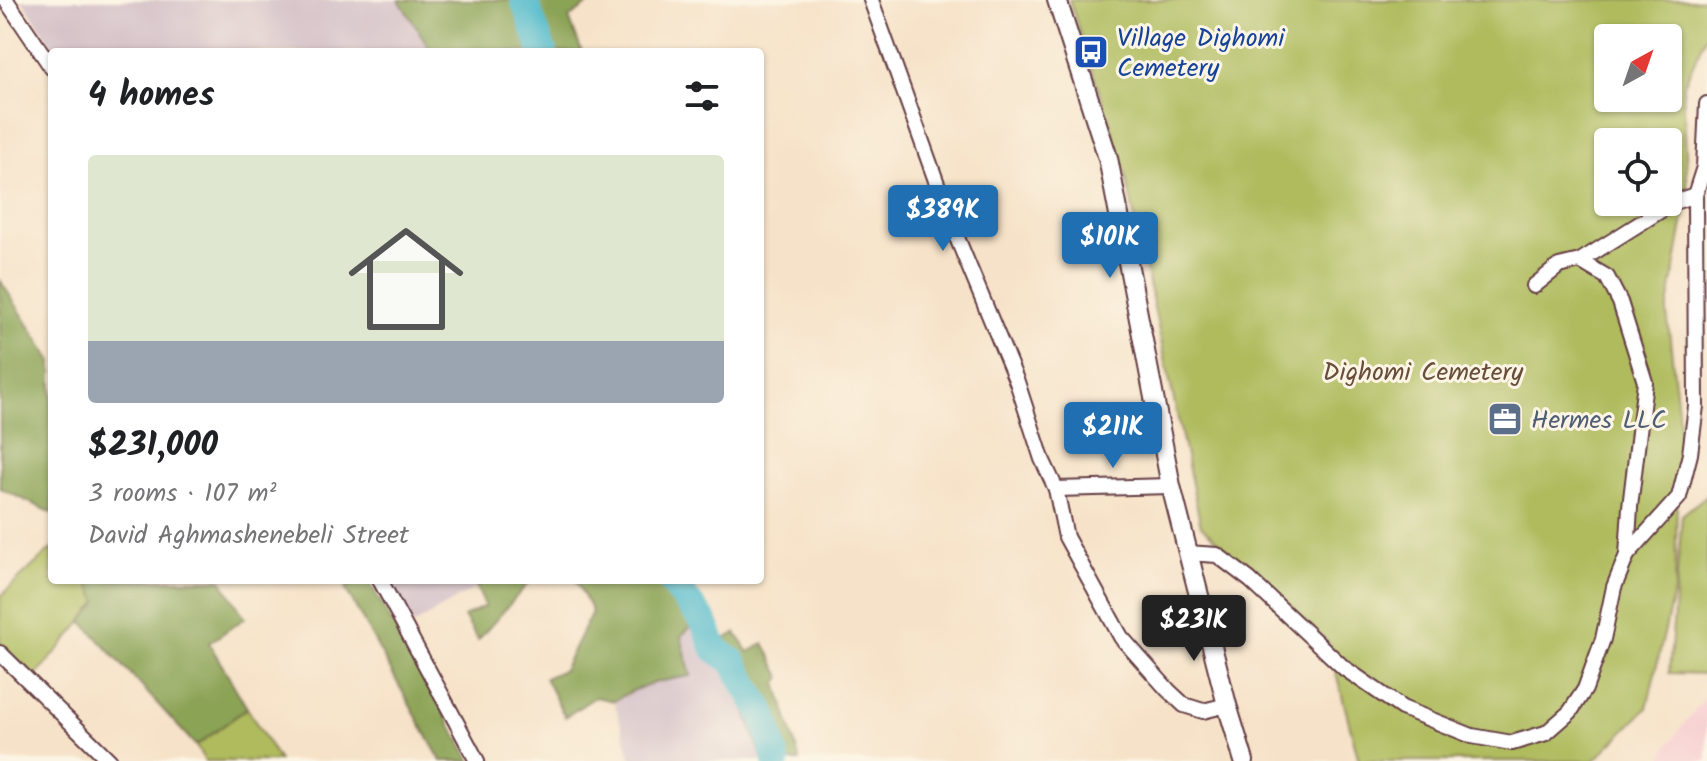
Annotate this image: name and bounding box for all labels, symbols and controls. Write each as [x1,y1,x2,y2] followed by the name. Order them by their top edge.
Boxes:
[1117,18,1286,90] place label: Village Dighomi Cemetery
[1594,24,1682,112] north arrow
[1594,24,1682,216] map controls
[1072,33,1110,71] bus stop icon: Village Dighomi Cemetery
[88,69,215,123] text: 4 homes
[680,74,724,118] icon: filters
[1594,128,1682,216] button: locate
[887,185,999,253] pin: $389K
[906,190,980,232] text: $389K
[334,207,478,351] icon: home
[1054,212,1166,280] pin: $101K
[1080,217,1140,259] text: $101K
[1323,352,1524,394] park label: Dighomi Cemetery
[1486,400,1524,438] office icon: Hermes LLC
[1531,400,1667,442] place label: Hermes LLC
[1057,402,1169,470] pin: $211K
[1082,407,1144,449] text: $211K
[88,419,218,473] text: $231,000
[88,473,277,515] text: 3 rooms · 107 m²
[88,515,409,557] text: David Aghmashenebeli Street
[1138,595,1250,663] pin: $231K
[1160,600,1228,642] text: $231K

